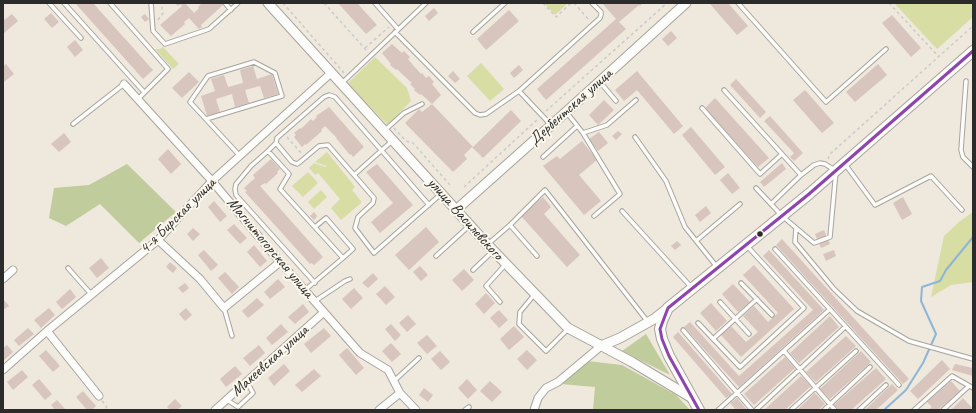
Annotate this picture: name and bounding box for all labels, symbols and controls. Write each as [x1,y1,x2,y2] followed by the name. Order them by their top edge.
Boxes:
[525,65,617,149] street label: Дербентская улица
[136,174,220,258] street label: 4-я Бирская улица
[423,174,507,264] street label: улица Василевского
[222,194,318,302] street label: Магнитогорская улица
[755,229,765,239] unlabelled marker
[227,321,313,401] street label: Макеевская улица

